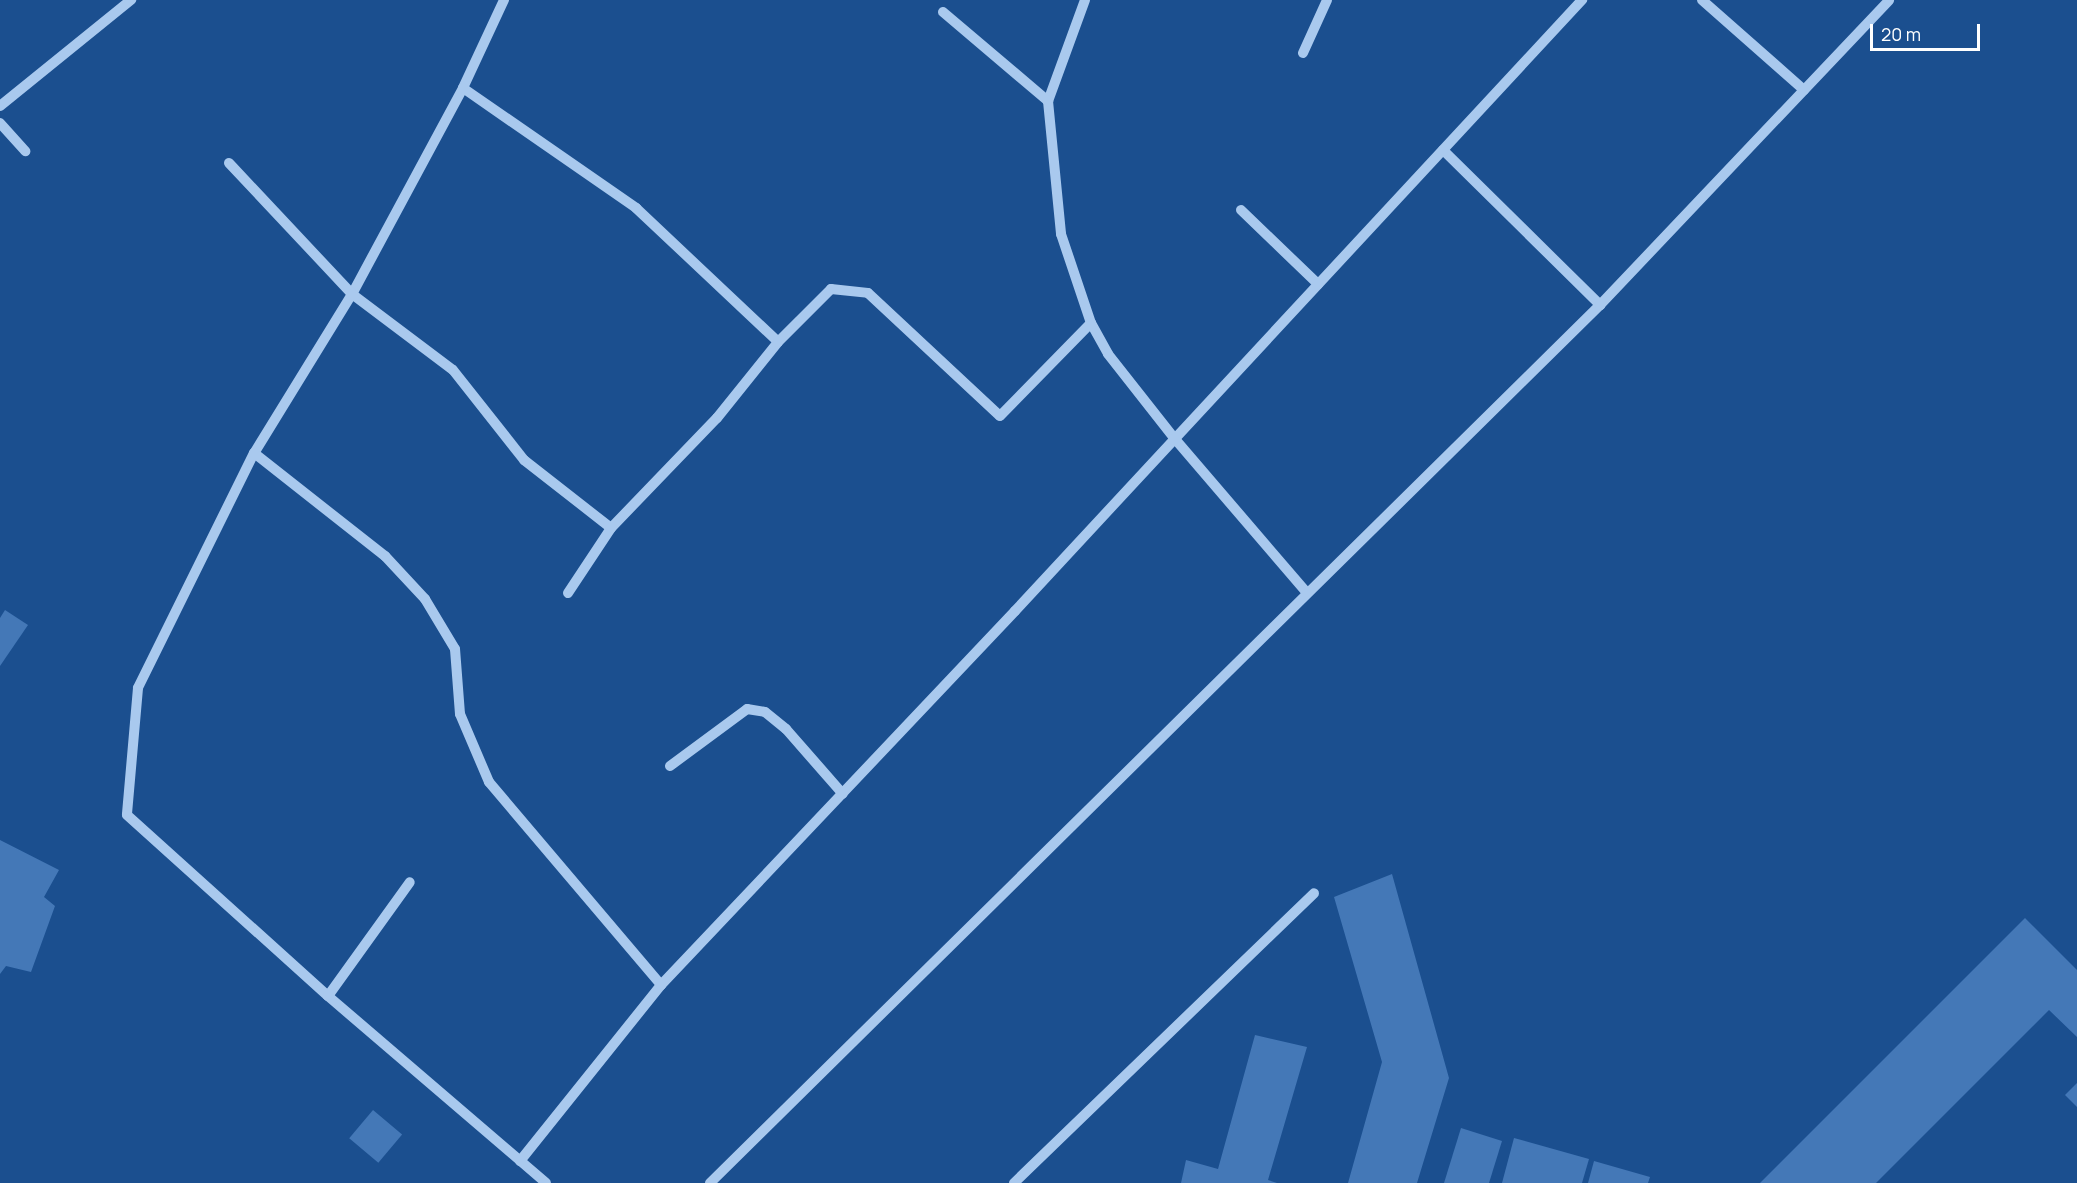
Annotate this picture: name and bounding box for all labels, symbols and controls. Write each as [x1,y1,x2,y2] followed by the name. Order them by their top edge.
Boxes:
[1873,12,1982,50] scale bar
[1881,22,1921,46] text: 20 m

